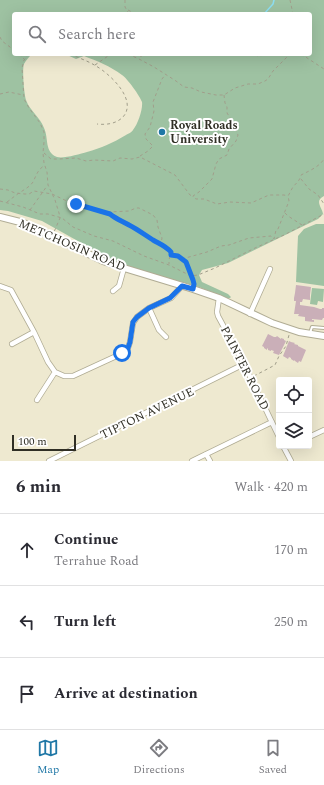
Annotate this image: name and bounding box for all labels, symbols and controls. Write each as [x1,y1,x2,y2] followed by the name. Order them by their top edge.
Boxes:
[12,12,312,56] search box
[26,23,48,45] icon: search
[58,23,136,46] text: Search here
[170,116,238,149] place label: Royal Roads University
[157,127,167,137] marker: Royal Roads University
[67,195,85,213] route end
[15,214,128,277] street label: METCHOSIN ROAD
[215,323,274,414] street label: PAINTER ROAD
[113,344,131,362] route start
[276,377,312,449] map controls
[276,377,312,413] button: locate
[97,382,197,444] street label: TIPTON AVENUE
[276,413,312,449] button: layers
[12,433,76,452] scale bar
[18,433,47,450] text: 100 m
[16,474,61,500] text: 6 min
[234,477,308,497] text: Walk · 420 m
[54,528,119,551] text: Continue
[16,539,38,561] icon: ahead
[274,540,308,560] text: 170 m
[54,551,139,571] text: Terrahue Road
[54,610,116,633] text: Turn left
[16,611,38,633] icon: left
[274,612,308,632] text: 250 m
[54,682,198,705] text: Arrive at destination
[16,683,38,705] icon: arrive
[37,737,59,778] tab: Map
[133,737,185,778] tab: Directions
[259,737,287,778] tab: Saved

